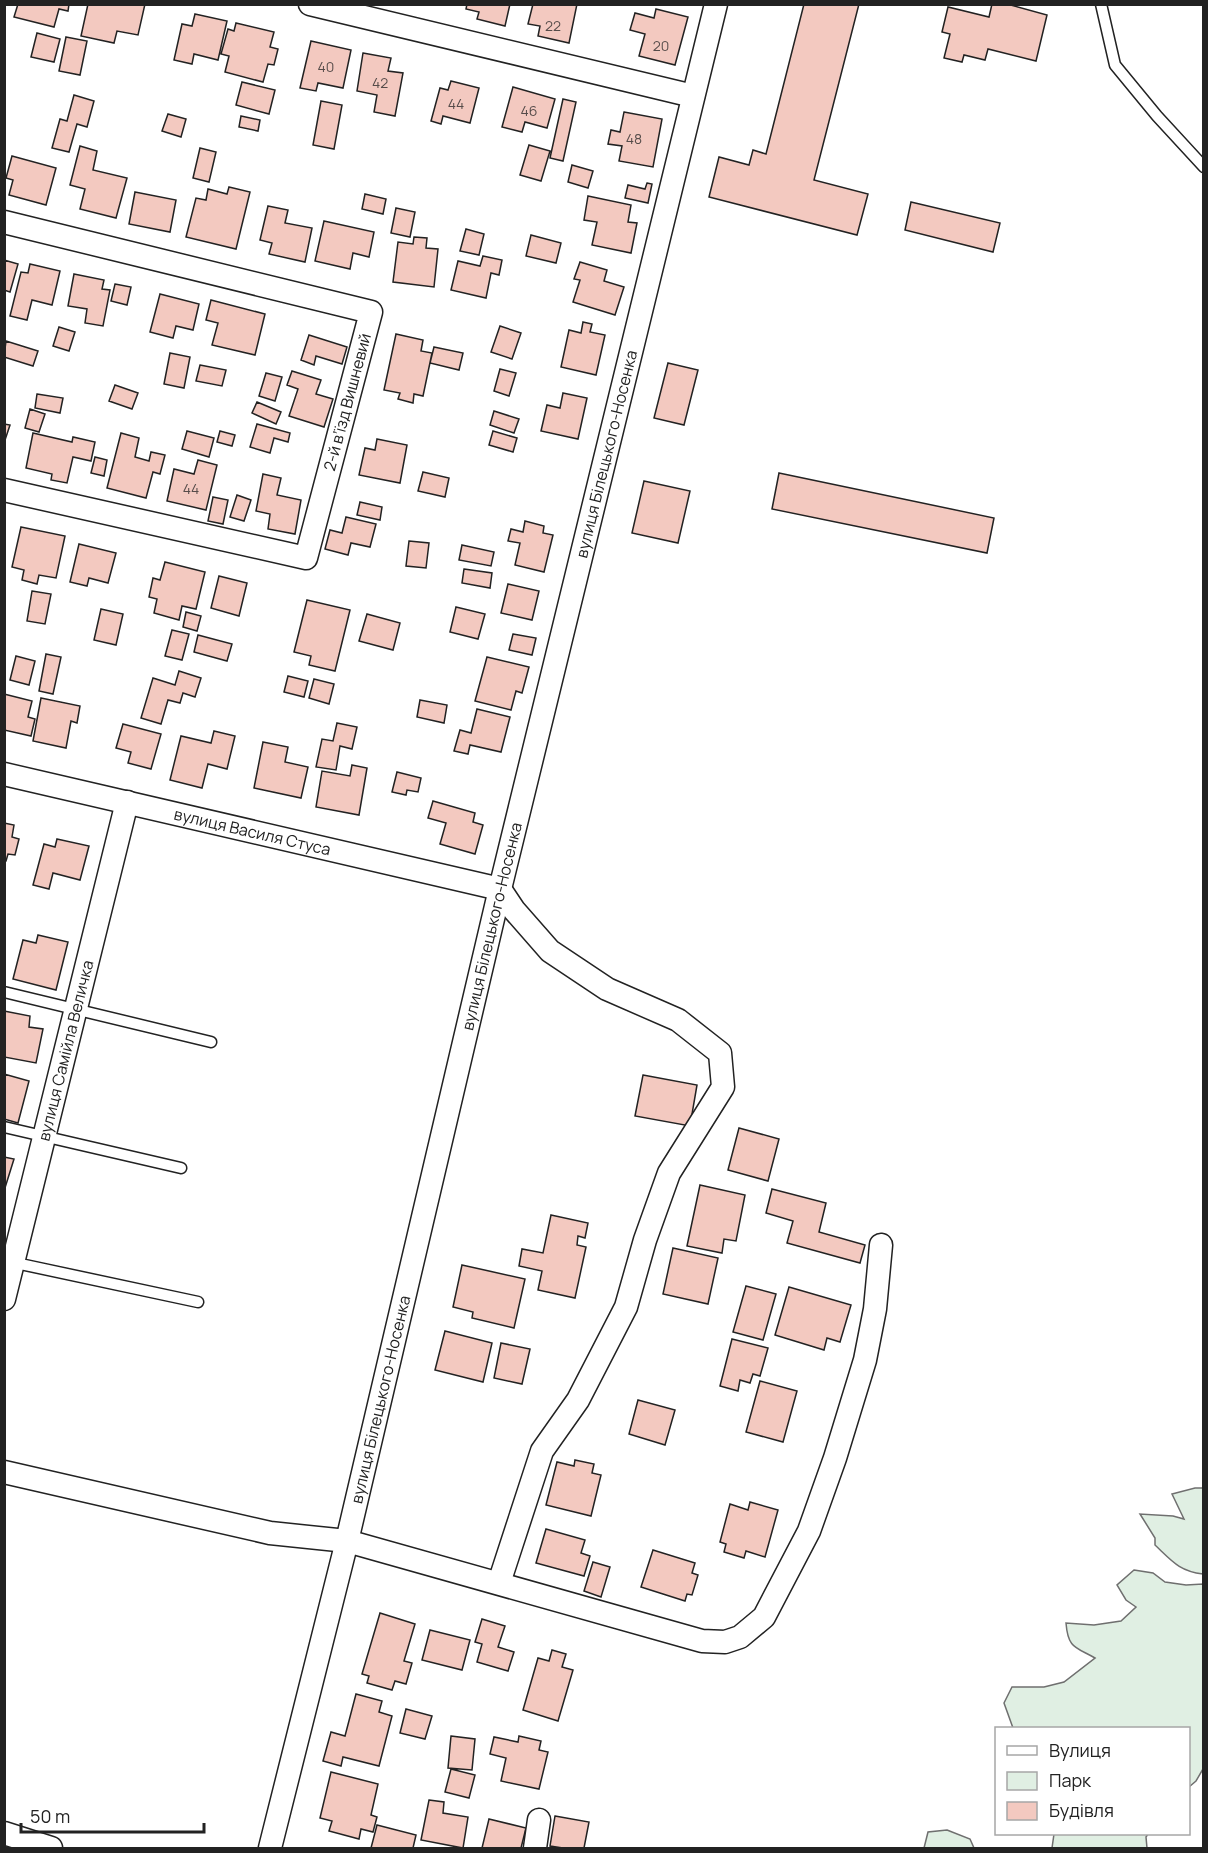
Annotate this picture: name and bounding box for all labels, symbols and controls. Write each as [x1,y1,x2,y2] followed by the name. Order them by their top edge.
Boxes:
[545,16,561,35] house number: 22
[653,36,669,55] house number: 20
[318,57,334,76] house number: 40
[372,73,388,92] house number: 42
[448,94,464,113] house number: 44
[521,101,537,120] house number: 46
[626,129,642,148] house number: 48
[318,331,376,473] street label: 2-й вʼїзд Вишневий
[570,348,642,560] street label: вулиця Білецького-Носенка
[183,479,199,498] house number: 44
[172,803,333,860] street label: вулиця Василя Стуса
[456,820,527,1032] street label: вулиця Білецького-Носенка
[33,958,98,1143] street label: вулиця Самійла Величка
[345,1293,415,1506] street label: вулиця Білецького-Носенка
[995,1727,1190,1835] legend
[1049,1738,1111,1762] text: Вулиця
[1049,1768,1092,1792] text: Парк
[21,1796,204,1834] scale bar
[1049,1798,1114,1822] text: Будівля
[30,1804,70,1828] text: 50 m

